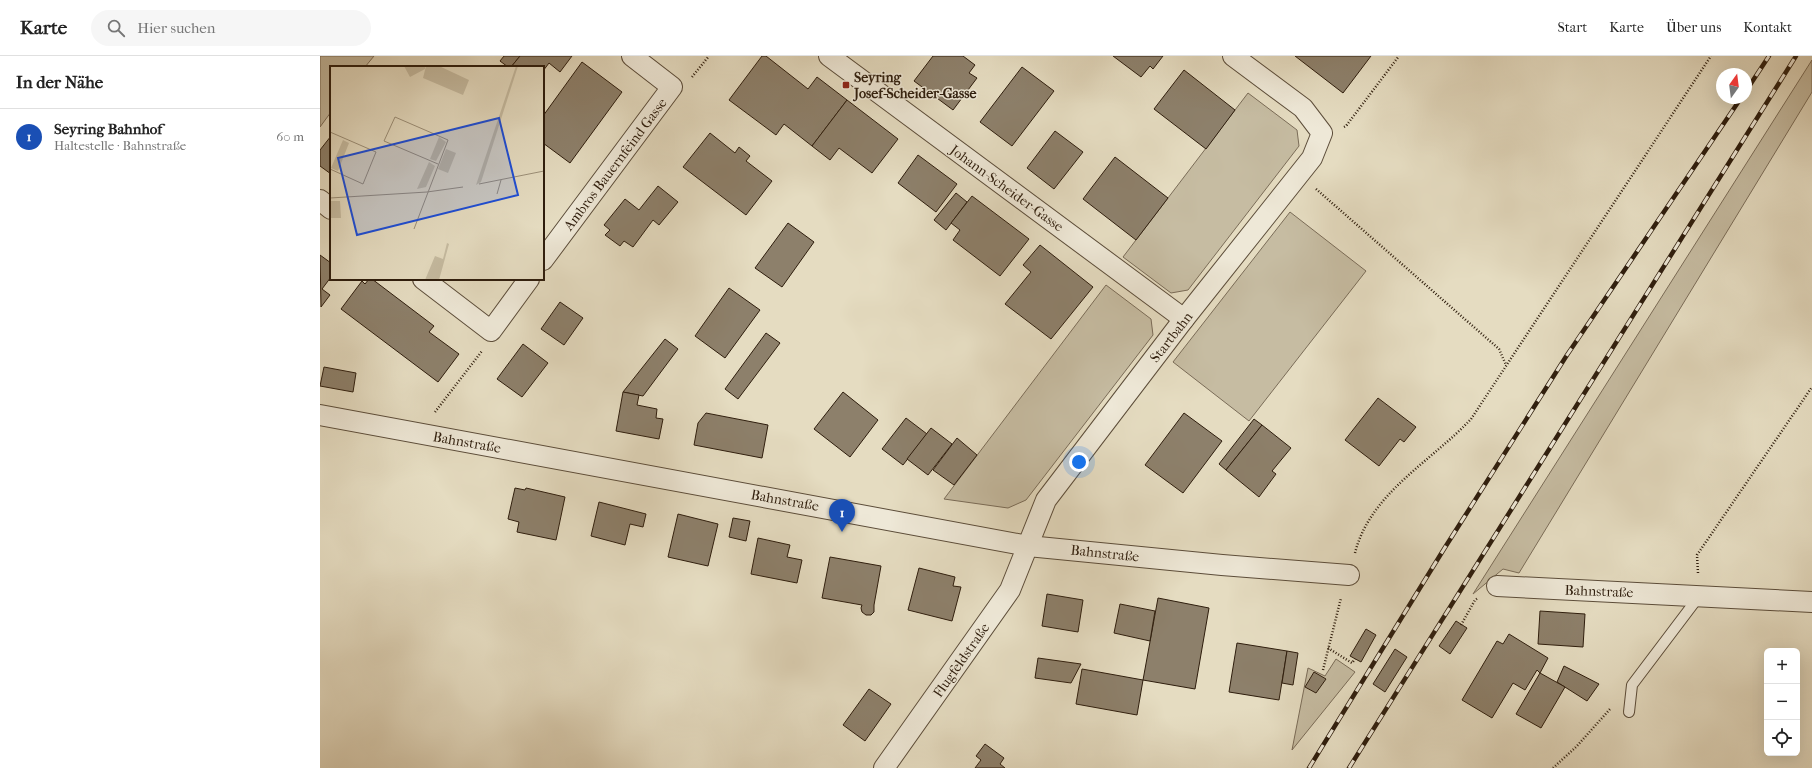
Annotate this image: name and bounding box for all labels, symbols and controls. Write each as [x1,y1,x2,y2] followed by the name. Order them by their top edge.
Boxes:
[91,10,371,46] search box
[20,17,67,39] text: Karte
[105,17,127,39] icon: search
[137,19,215,37] text: Hier suchen
[1558,19,1587,36] text: Start
[1609,19,1644,36] text: Karte
[1666,19,1721,36] text: Über uns
[1743,19,1792,36] text: Kontakt
[330,66,544,280] inset map
[1716,68,1752,104] north arrow
[852,69,976,102] place label: Seyring Josef-Scheider-Gasse
[16,72,103,92] text: In der Nähe
[841,80,851,90] marker: Seyring Josef-Scheider-Gasse
[559,95,671,235] street label: Ambros Bauernfeind Gasse
[54,120,162,138] text: Seyring Bahnhof
[27,129,31,144] text: 1
[276,129,304,144] text: 60 m
[54,138,186,153] text: Haltestelle · Bahnstraße
[946,141,1067,235] street label: Johann-Scheider-Gasse
[1146,309,1196,366] street label: Startbahn
[432,428,502,457] street label: Bahnstraße
[1069,452,1089,472] your location
[750,486,820,515] street label: Bahnstraße
[829,499,855,532] pin: 1
[1070,541,1140,566] street label: Bahnstraße
[1564,582,1634,601] street label: Bahnstraße
[930,620,993,701] street label: Flugfeldstraße
[1764,648,1800,756] map controls
[1764,648,1800,684] button: +
[1764,684,1800,720] button: −
[1764,720,1800,756] button: locate

